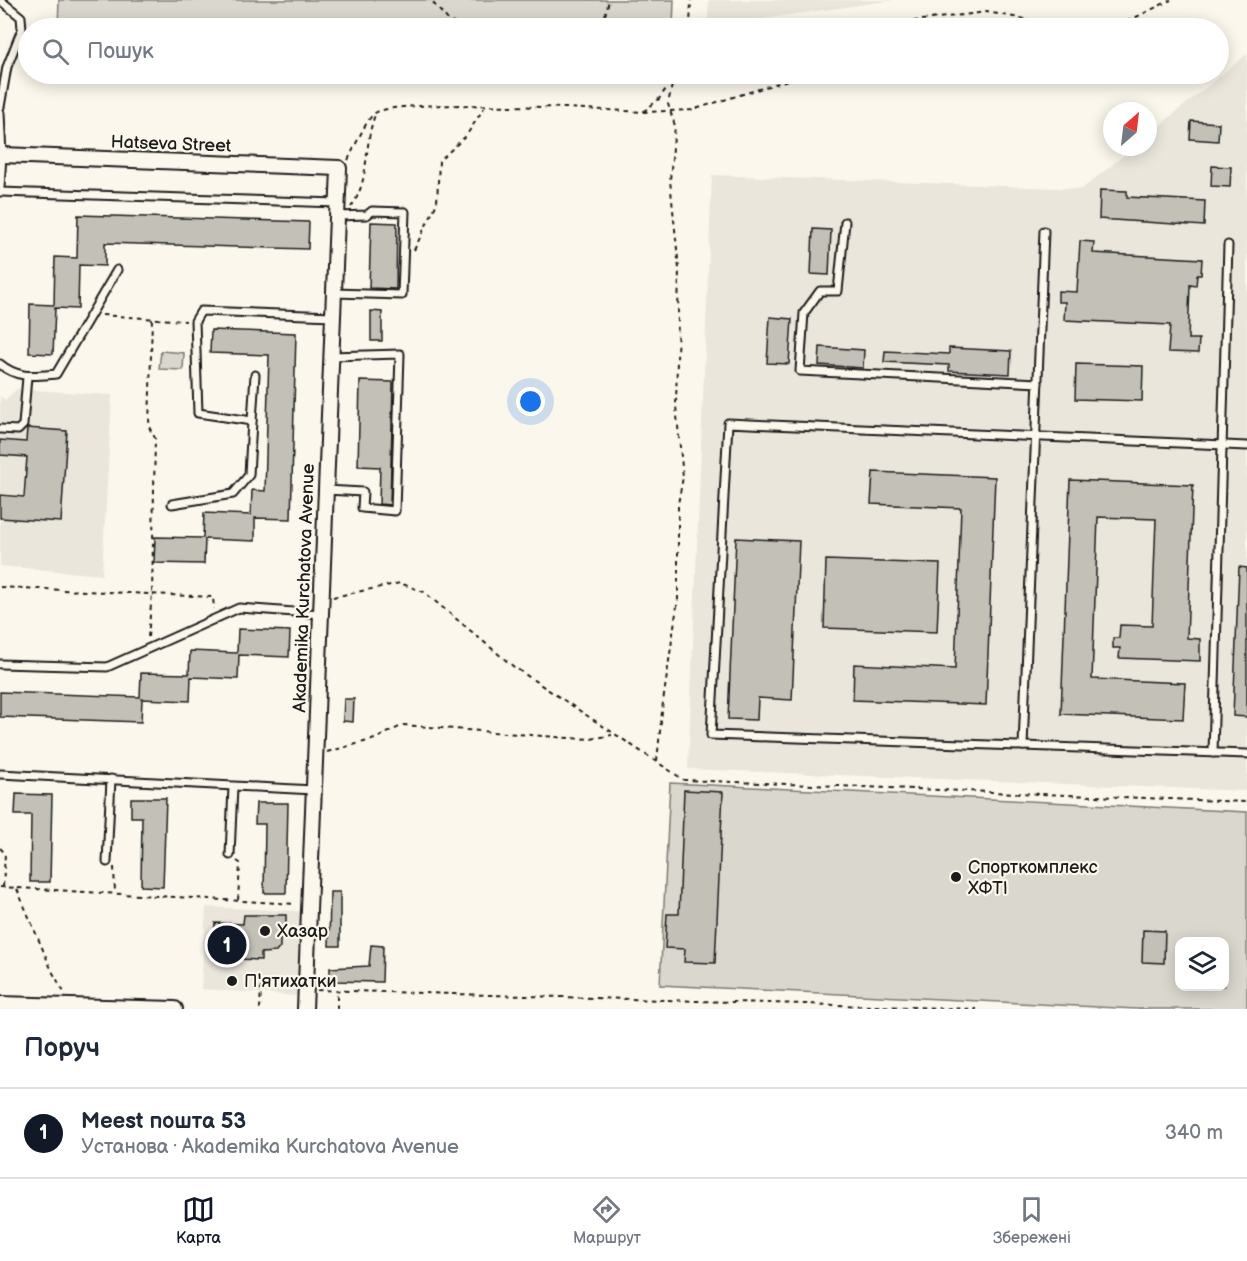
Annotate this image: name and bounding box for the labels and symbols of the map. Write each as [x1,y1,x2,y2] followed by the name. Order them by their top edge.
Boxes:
[1103,102,1157,156] north arrow
[110,131,232,157] street label: Hatseva Street
[516,387,545,416] your location
[289,463,319,713] street label: Akademika Kurchatova Avenue
[968,857,1098,899] place label: Спорткомплекс ХФТІ
[949,870,963,884] marker: Спорткомплекс ХФТІ
[277,921,328,942] place label: Хазар
[208,922,246,968] pin: 1
[258,924,272,938] marker: Хазар
[244,971,337,992] place label: П'ятихатки
[225,974,239,988] marker: П'ятихатки

